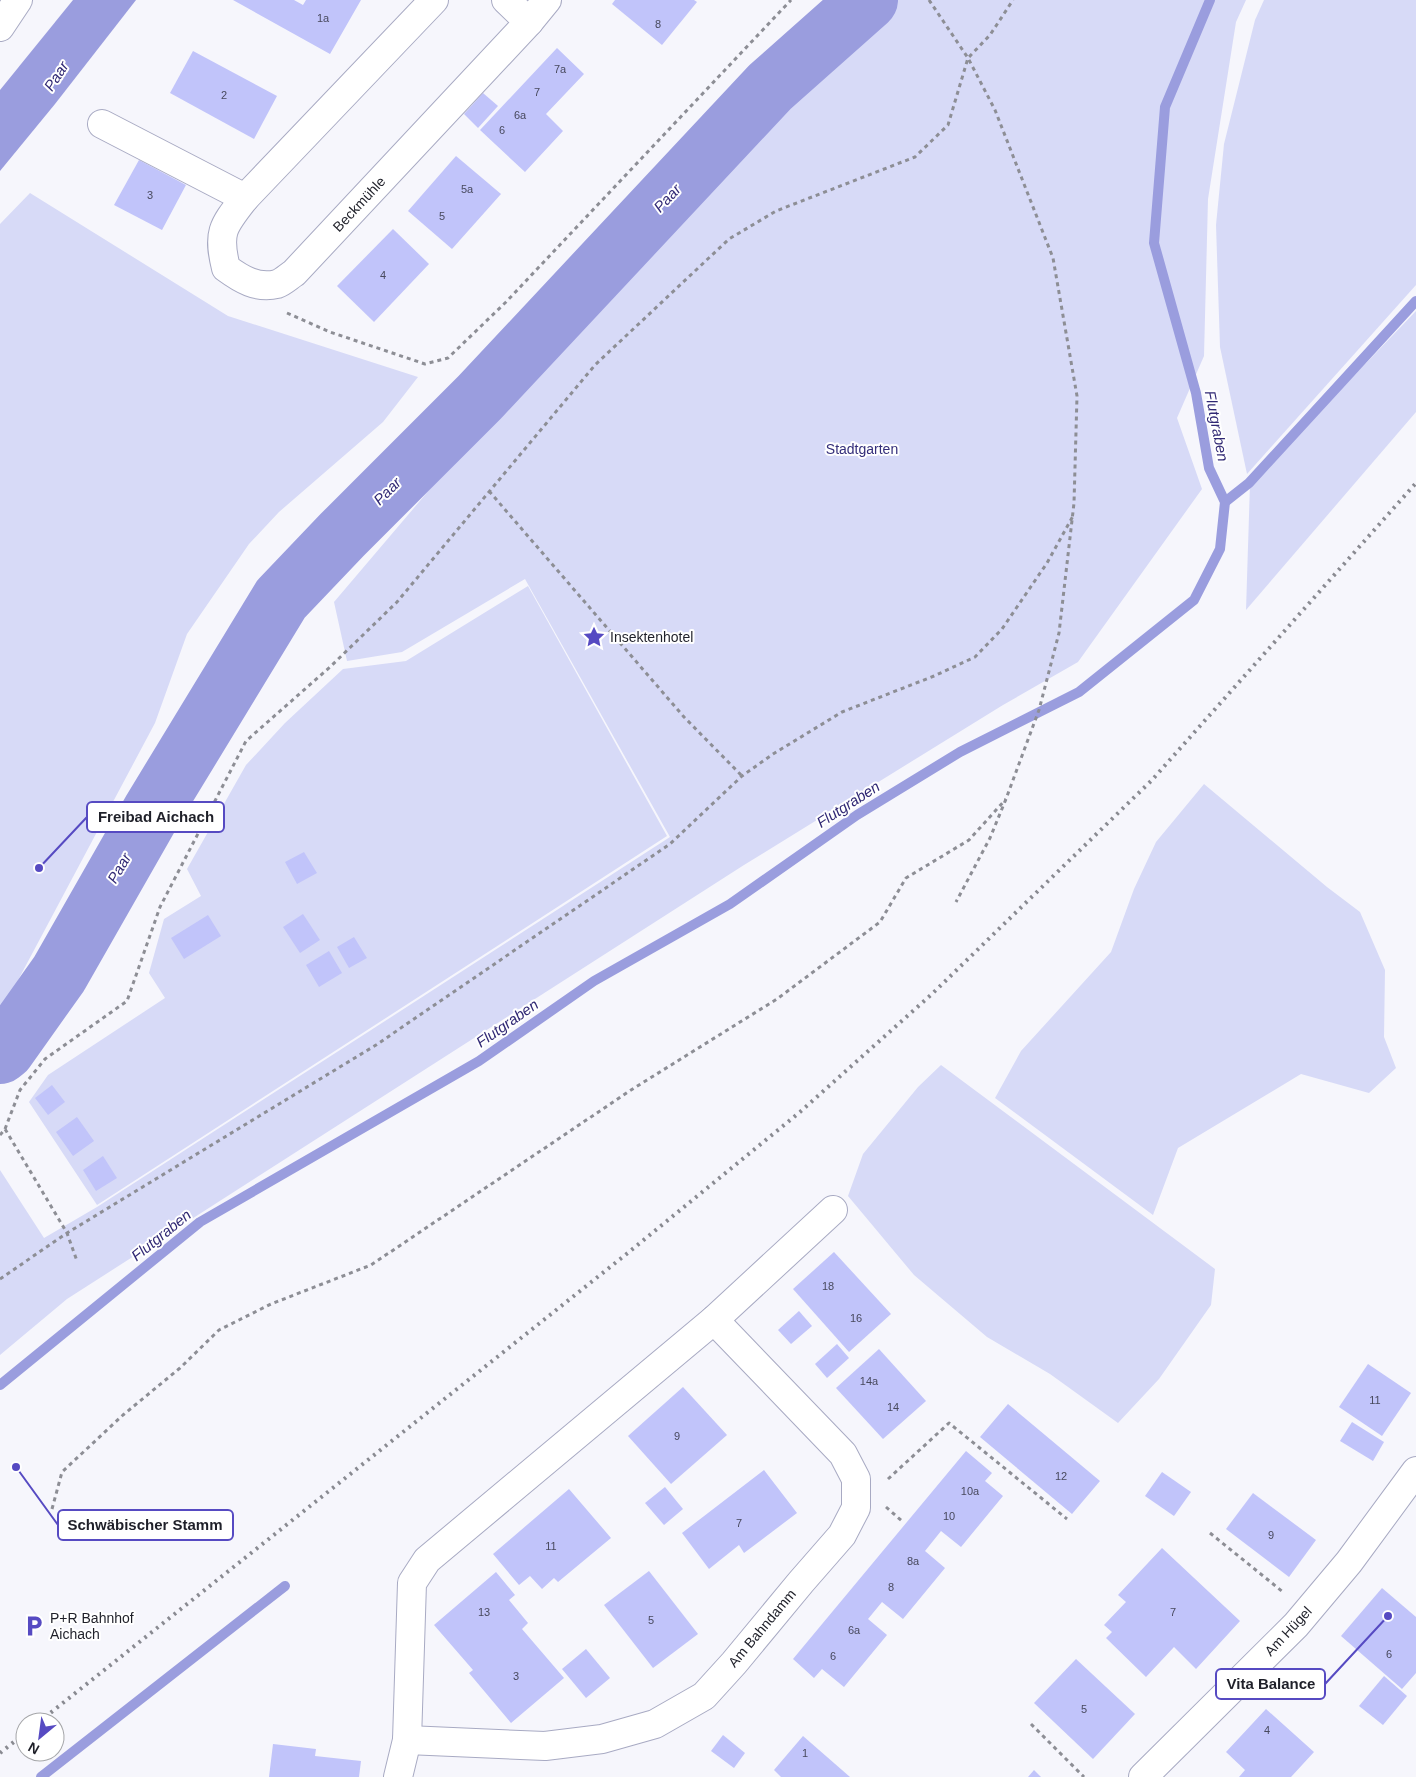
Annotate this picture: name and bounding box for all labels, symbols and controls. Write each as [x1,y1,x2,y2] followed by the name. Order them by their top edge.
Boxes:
[317,12,330,24] house number: 1a
[655,18,661,30] house number: 8
[40,57,72,94] water label: Paar
[554,63,567,75] house number: 7a
[534,86,540,98] house number: 7
[221,89,227,101] house number: 2
[514,109,527,121] house number: 6a
[499,124,505,136] house number: 6
[330,173,389,235] street label: Beckmühle
[650,180,685,215] water label: Paar
[461,183,474,195] house number: 5a
[147,189,153,201] house number: 3
[439,210,445,222] house number: 5
[380,269,386,281] house number: 4
[1202,389,1232,463] water label: Flutgraben
[826,441,898,457] park label: Stadtgarten
[370,473,405,508] water label: Paar
[581,624,607,650] place icon: Insektenhotel
[610,629,693,645] place label: Insektenhotel
[813,777,883,831] water label: Flutgraben
[87,802,224,832] callout: Freibad Aichach
[98,808,214,825] text: Freibad Aichach
[104,849,135,886] water label: Paar
[473,995,541,1051] water label: Flutgraben
[128,1206,194,1264] water label: Flutgraben
[822,1280,834,1292] house number: 18
[850,1312,862,1324] house number: 16
[860,1375,879,1387] house number: 14a
[1369,1394,1381,1406] house number: 11
[887,1401,899,1413] house number: 14
[674,1430,680,1442] house number: 9
[1055,1470,1067,1482] house number: 12
[961,1485,980,1497] house number: 10a
[58,1510,233,1540] callout: Schwäbischer Stamm
[943,1510,955,1522] house number: 10
[67,1516,223,1533] text: Schwäbischer Stamm
[736,1517,742,1529] house number: 7
[1268,1529,1274,1541] house number: 9
[545,1540,557,1552] house number: 11
[907,1555,920,1567] house number: 8a
[888,1581,894,1593] house number: 8
[725,1586,799,1670] street label: Am Bahndamm
[1261,1603,1315,1659] street label: Am Hügel
[478,1606,490,1618] house number: 13
[1170,1606,1176,1618] house number: 7
[50,1610,134,1642] place label: P+R Bahnhof Aichach
[21,1613,47,1639] parking icon: P+R Bahnhof Aichach
[648,1614,654,1626] house number: 5
[848,1624,861,1636] house number: 6a
[1386,1648,1392,1660] house number: 6
[830,1650,836,1662] house number: 6
[1216,1669,1325,1699] callout: Vita Balance
[513,1670,519,1682] house number: 3
[1227,1675,1315,1692] text: Vita Balance
[1081,1703,1087,1715] house number: 5
[15,1712,65,1762] north arrow
[1264,1724,1270,1736] house number: 4
[25,1739,42,1758] text: N
[802,1747,808,1759] house number: 1

